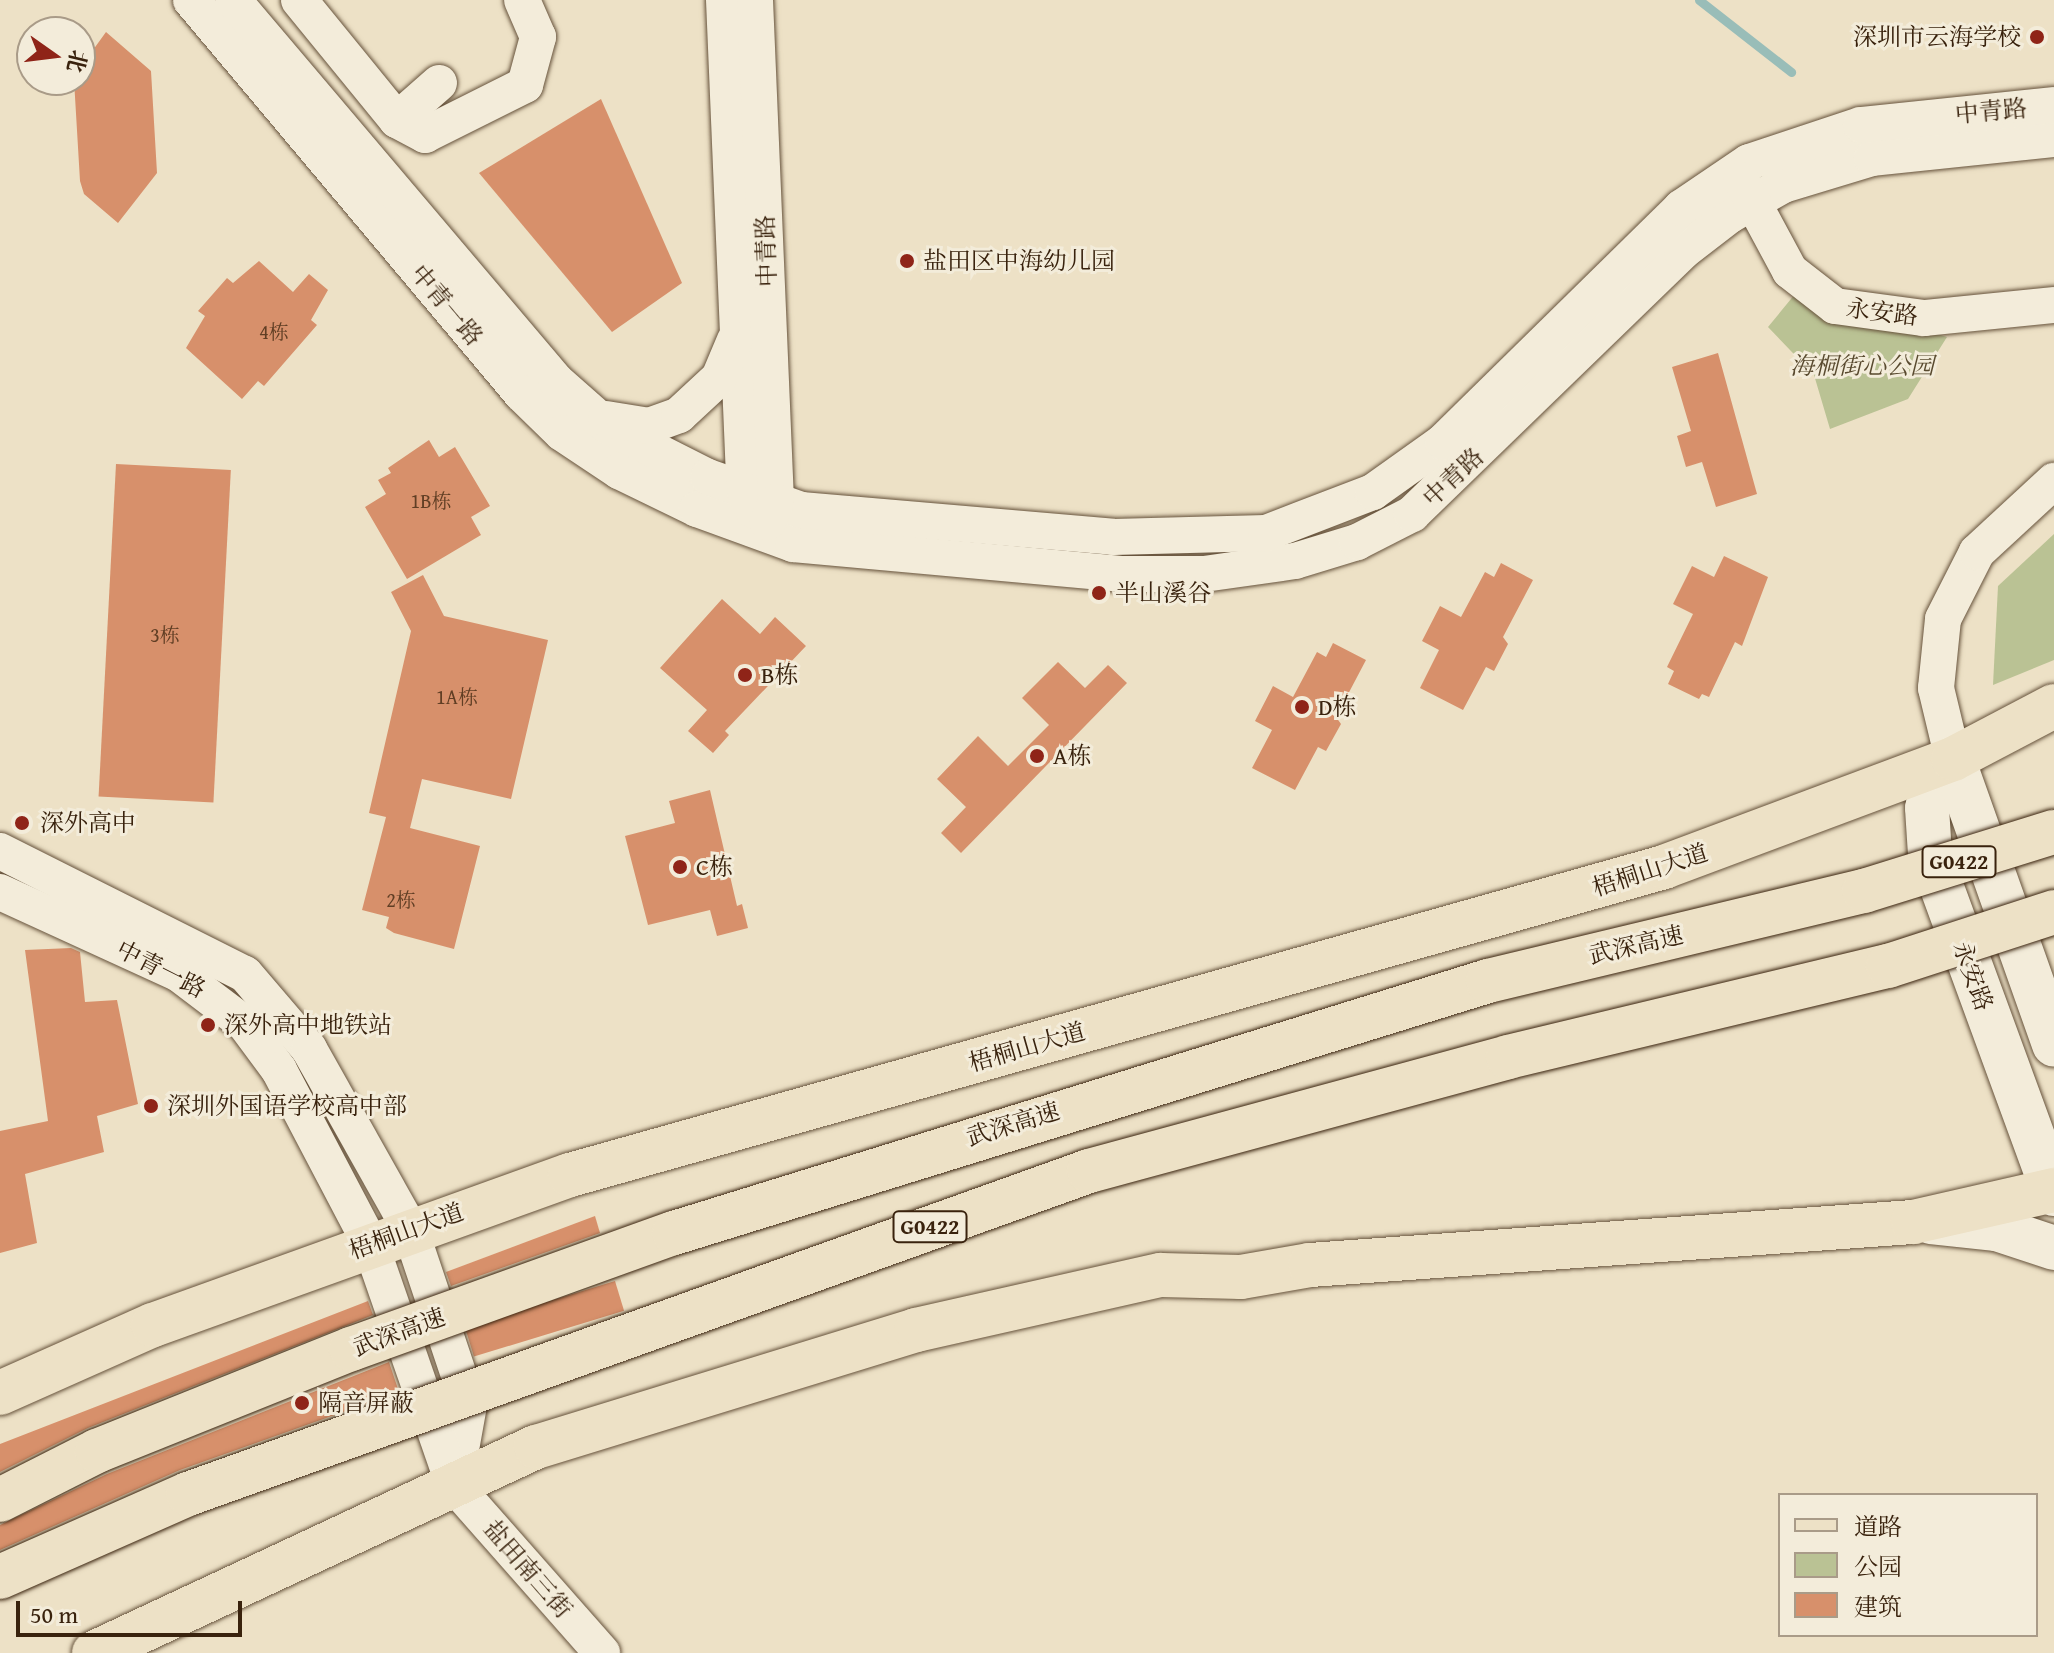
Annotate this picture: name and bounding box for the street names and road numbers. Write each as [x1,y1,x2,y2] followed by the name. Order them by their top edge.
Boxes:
[1954,94,2028,128] street label: 中青路
[750,215,782,287] street label: 中青路
[405,259,489,351] street label: 中青一路
[1845,293,1919,331] street label: 永安路
[1417,442,1489,512] street label: 中青路
[1588,838,1712,902] street label: 梧桐山大道
[1921,844,1997,880] road number: G0422
[1586,920,1686,970] street label: 武深高速
[112,934,210,1004] street label: 中青一路
[1947,937,1999,1015] street label: 永安路
[965,1017,1089,1077] street label: 梧桐山大道
[963,1096,1063,1152] street label: 武深高速
[345,1197,467,1265] street label: 梧桐山大道
[892,1209,968,1245] road number: G0422
[349,1302,449,1362] street label: 武深高速
[478,1514,578,1624] street label: 盐田南三街

